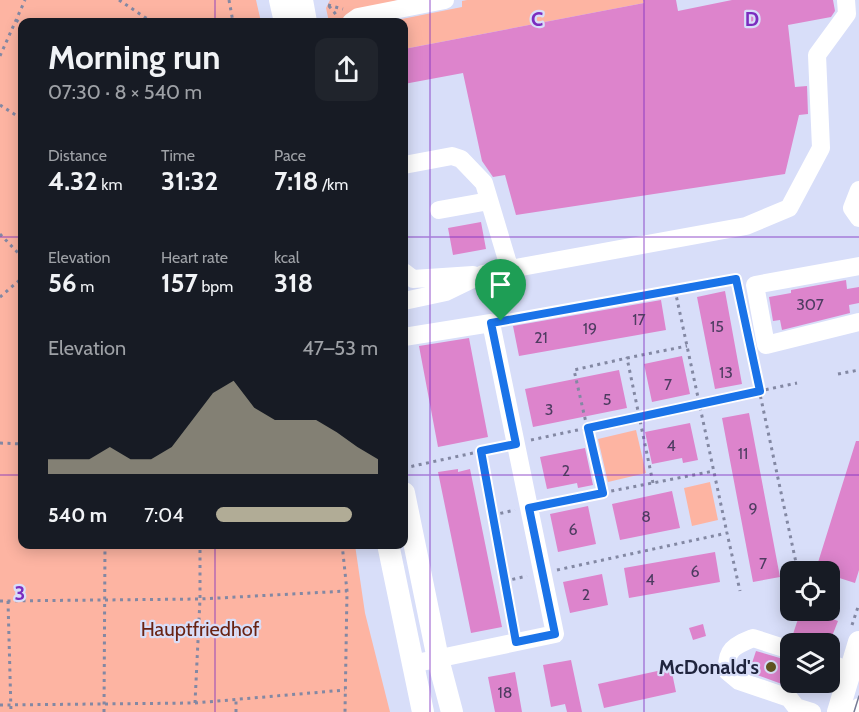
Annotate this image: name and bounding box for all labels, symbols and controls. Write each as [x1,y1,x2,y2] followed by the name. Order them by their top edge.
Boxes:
[531,7,543,31] text: C
[745,7,759,31] text: D
[48,37,220,77] text: Morning run
[315,38,378,101] button: share
[48,80,202,104] text: 07:30 · 8 × 540 m
[48,146,107,165] text: Distance
[161,146,195,165] text: Time
[274,146,306,165] text: Pace
[48,165,98,197] text: 4.32
[161,165,218,197] text: 31:32
[274,165,318,197] text: 7:18
[98,175,123,194] text: km
[318,175,348,194] text: /km
[48,248,111,267] text: Elevation
[161,248,228,267] text: Heart rate
[274,248,300,267] text: kcal
[475,259,526,321] pin
[48,267,77,299] text: 56
[161,267,198,299] text: 157
[274,267,313,299] text: 318
[484,268,517,301] icon: arrive
[77,277,94,296] text: m
[198,277,233,296] text: bpm
[796,295,824,314] house number: 307
[632,310,646,329] house number: 17
[710,317,724,336] house number: 15
[583,319,597,338] house number: 19
[534,328,548,347] house number: 21
[48,336,126,360] text: Elevation
[302,336,378,360] text: 47–53 m
[719,363,733,382] house number: 13
[664,375,672,394] house number: 7
[603,390,611,409] house number: 5
[545,400,553,419] house number: 3
[666,436,676,455] house number: 4
[738,444,748,463] house number: 11
[562,461,570,480] house number: 2
[748,499,758,518] house number: 9
[48,503,107,527] text: 540 m
[144,503,184,527] text: 7:04
[641,507,651,526] house number: 8
[568,520,578,539] house number: 6
[759,554,767,573] house number: 7
[780,561,840,693] map controls
[780,561,840,621] button: locate
[690,562,700,581] house number: 6
[645,570,655,589] house number: 4
[15,581,25,605] text: 3
[582,585,590,604] house number: 2
[141,617,260,641] park label: Hauptfriedhof
[780,633,840,693] button: layers
[658,655,759,679] place label: McDonald's
[764,660,778,674] marker: McDonald's
[498,683,512,702] house number: 18

